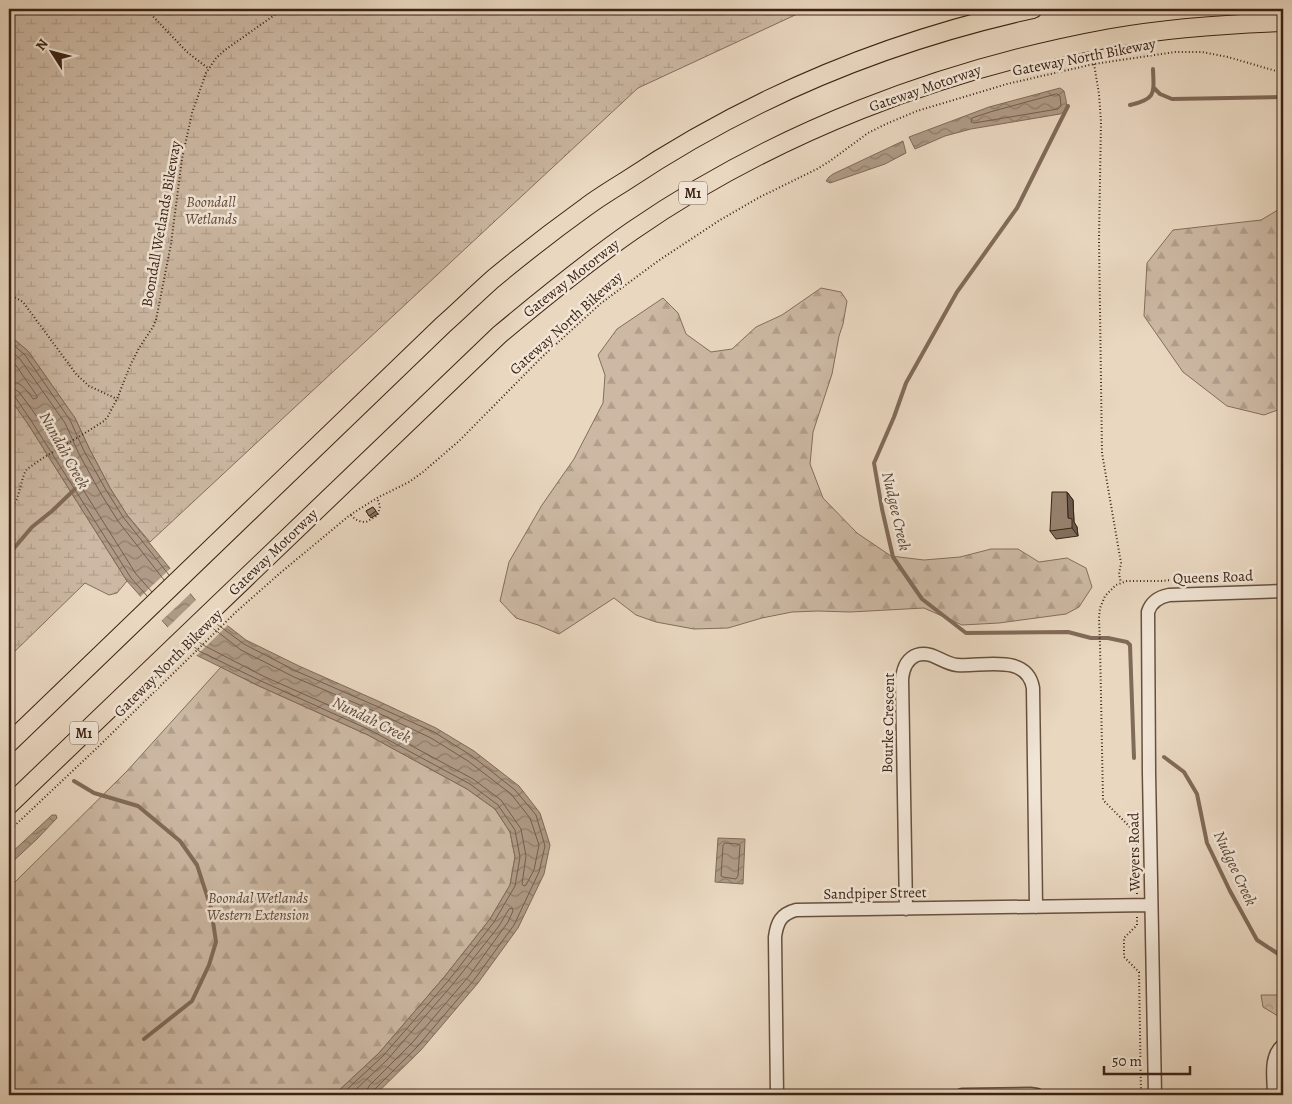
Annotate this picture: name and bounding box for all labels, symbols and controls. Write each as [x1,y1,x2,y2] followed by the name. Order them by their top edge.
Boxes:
[28,28,78,78] north arrow
[1011,33,1158,81] street label: Gateway North Bikeway
[31,35,53,54] text: N
[866,59,984,117] street label: Gateway Motorway
[137,139,186,309] street label: Boondall Wetlands Bikeway
[679,182,707,204] road number: M1
[185,192,237,229] park label: Boondall Wetlands
[519,234,624,322] street label: Gateway Motorway
[505,267,627,379] street label: Gateway North Bikeway
[34,408,94,493] water label: Nundah Creek
[876,470,916,553] water label: Nudgee Creek
[224,504,322,600] street label: Gateway Motorway
[1172,566,1254,588] street label: Queens Road
[109,604,227,722] street label: Gateway North Bikeway
[877,673,899,773] street label: Bourke Crescent
[329,691,415,748] water label: Nundah Creek
[70,721,98,744] road number: M1
[1123,812,1145,893] street label: Weyers Road
[1208,827,1262,910] water label: Nudgee Creek
[823,882,927,904] street label: Sandpiper Street
[207,888,309,925] park label: Boondal Wetlands Western Extension
[1104,1044,1191,1076] scale bar
[1112,1051,1142,1071] text: 50 m

